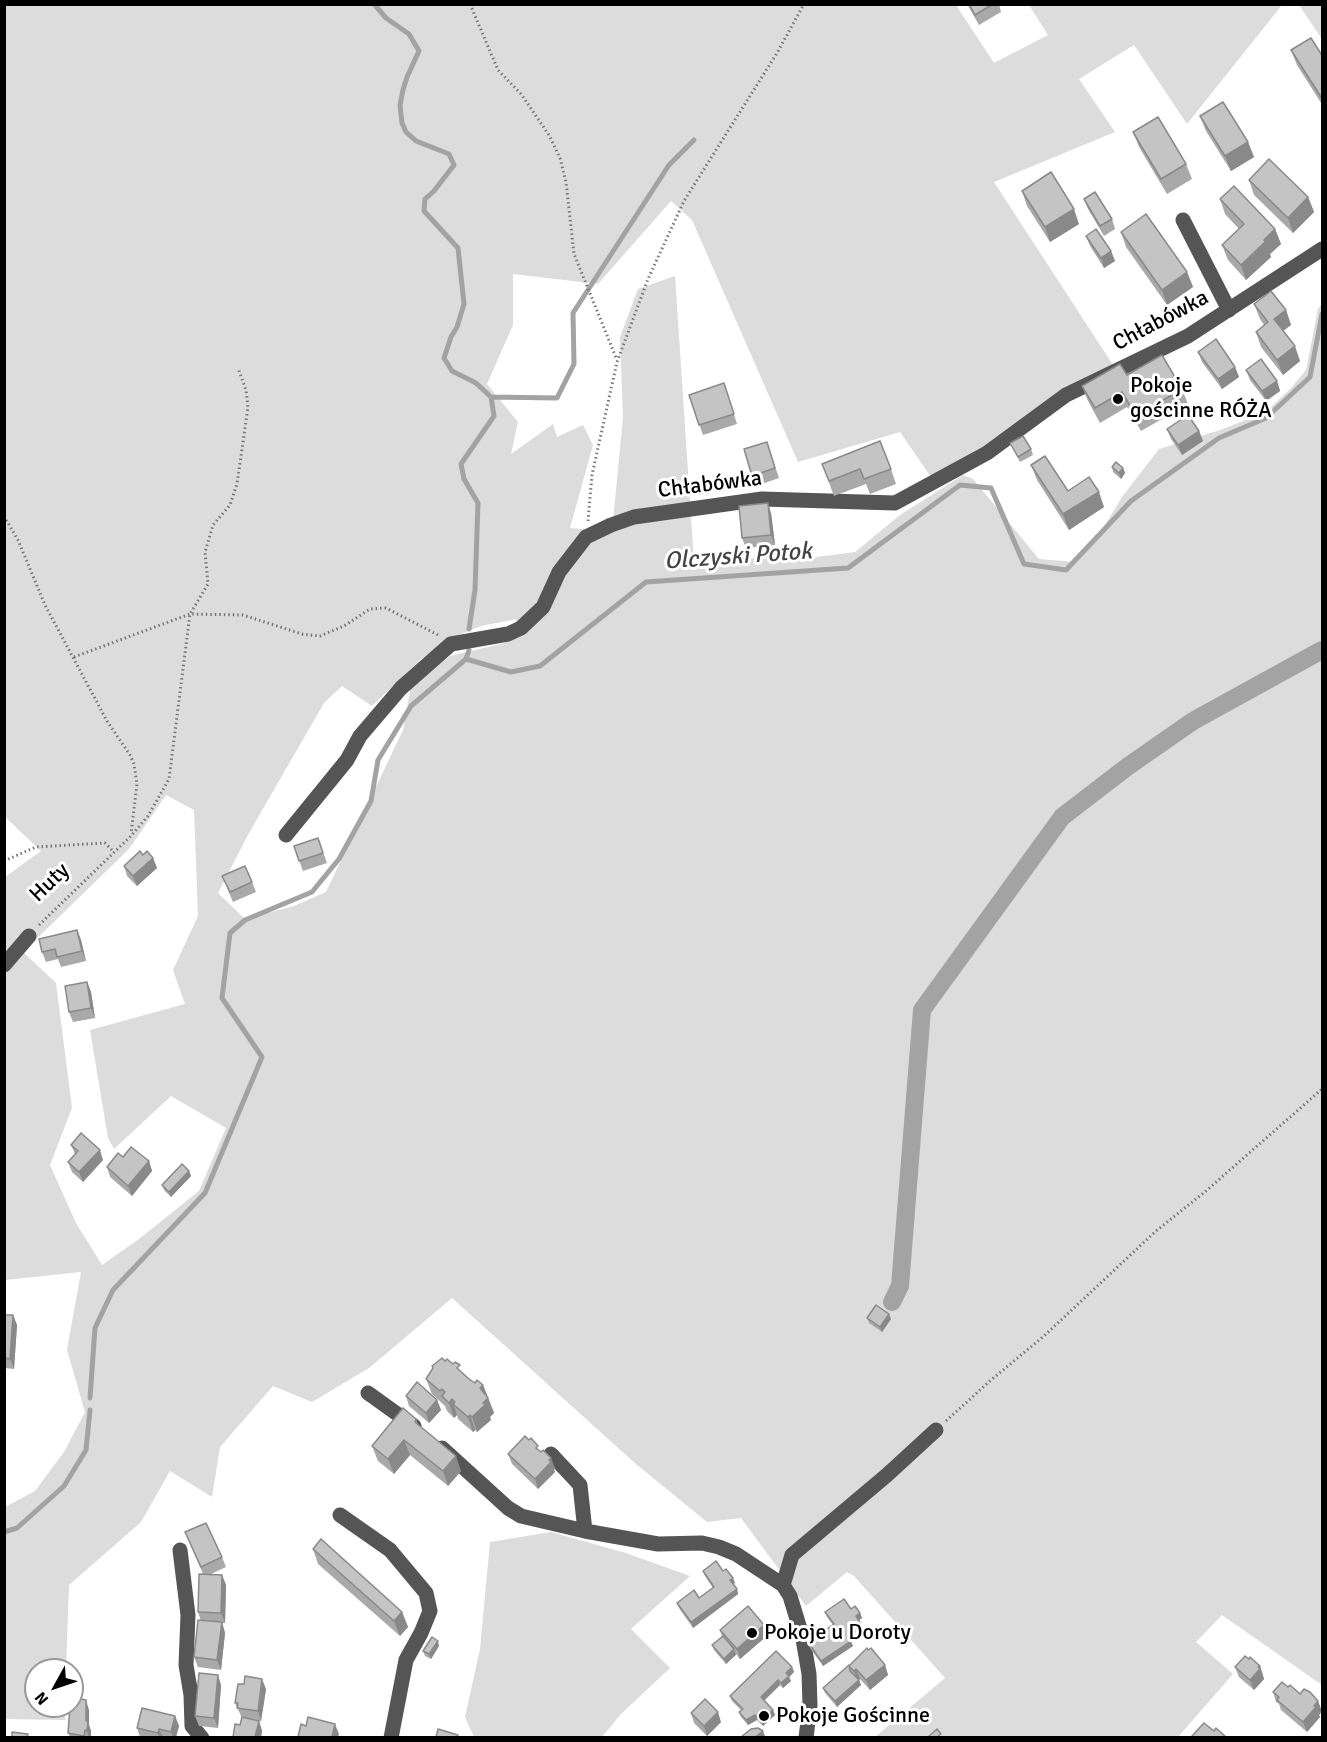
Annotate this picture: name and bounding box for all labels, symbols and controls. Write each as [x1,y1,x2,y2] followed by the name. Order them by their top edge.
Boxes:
[1109,285,1213,357] street label: Chłabówka
[1130,373,1272,424] place label: Pokoje gościnne RÓŻA
[1111,392,1125,406] marker: Pokoje gościnne RÓŻA
[656,466,764,504] street label: Chłabówka
[663,537,813,577] water label: Olczyski Potok
[25,858,75,908] street label: Huty
[764,1620,911,1646] place label: Pokoje u Doroty
[745,1626,759,1640] marker: Pokoje u Doroty
[24,1658,84,1718] north arrow
[31,1688,53,1709] text: N
[776,1703,930,1729] place label: Pokoje Gościnne
[757,1709,771,1723] marker: Pokoje Gościnne

